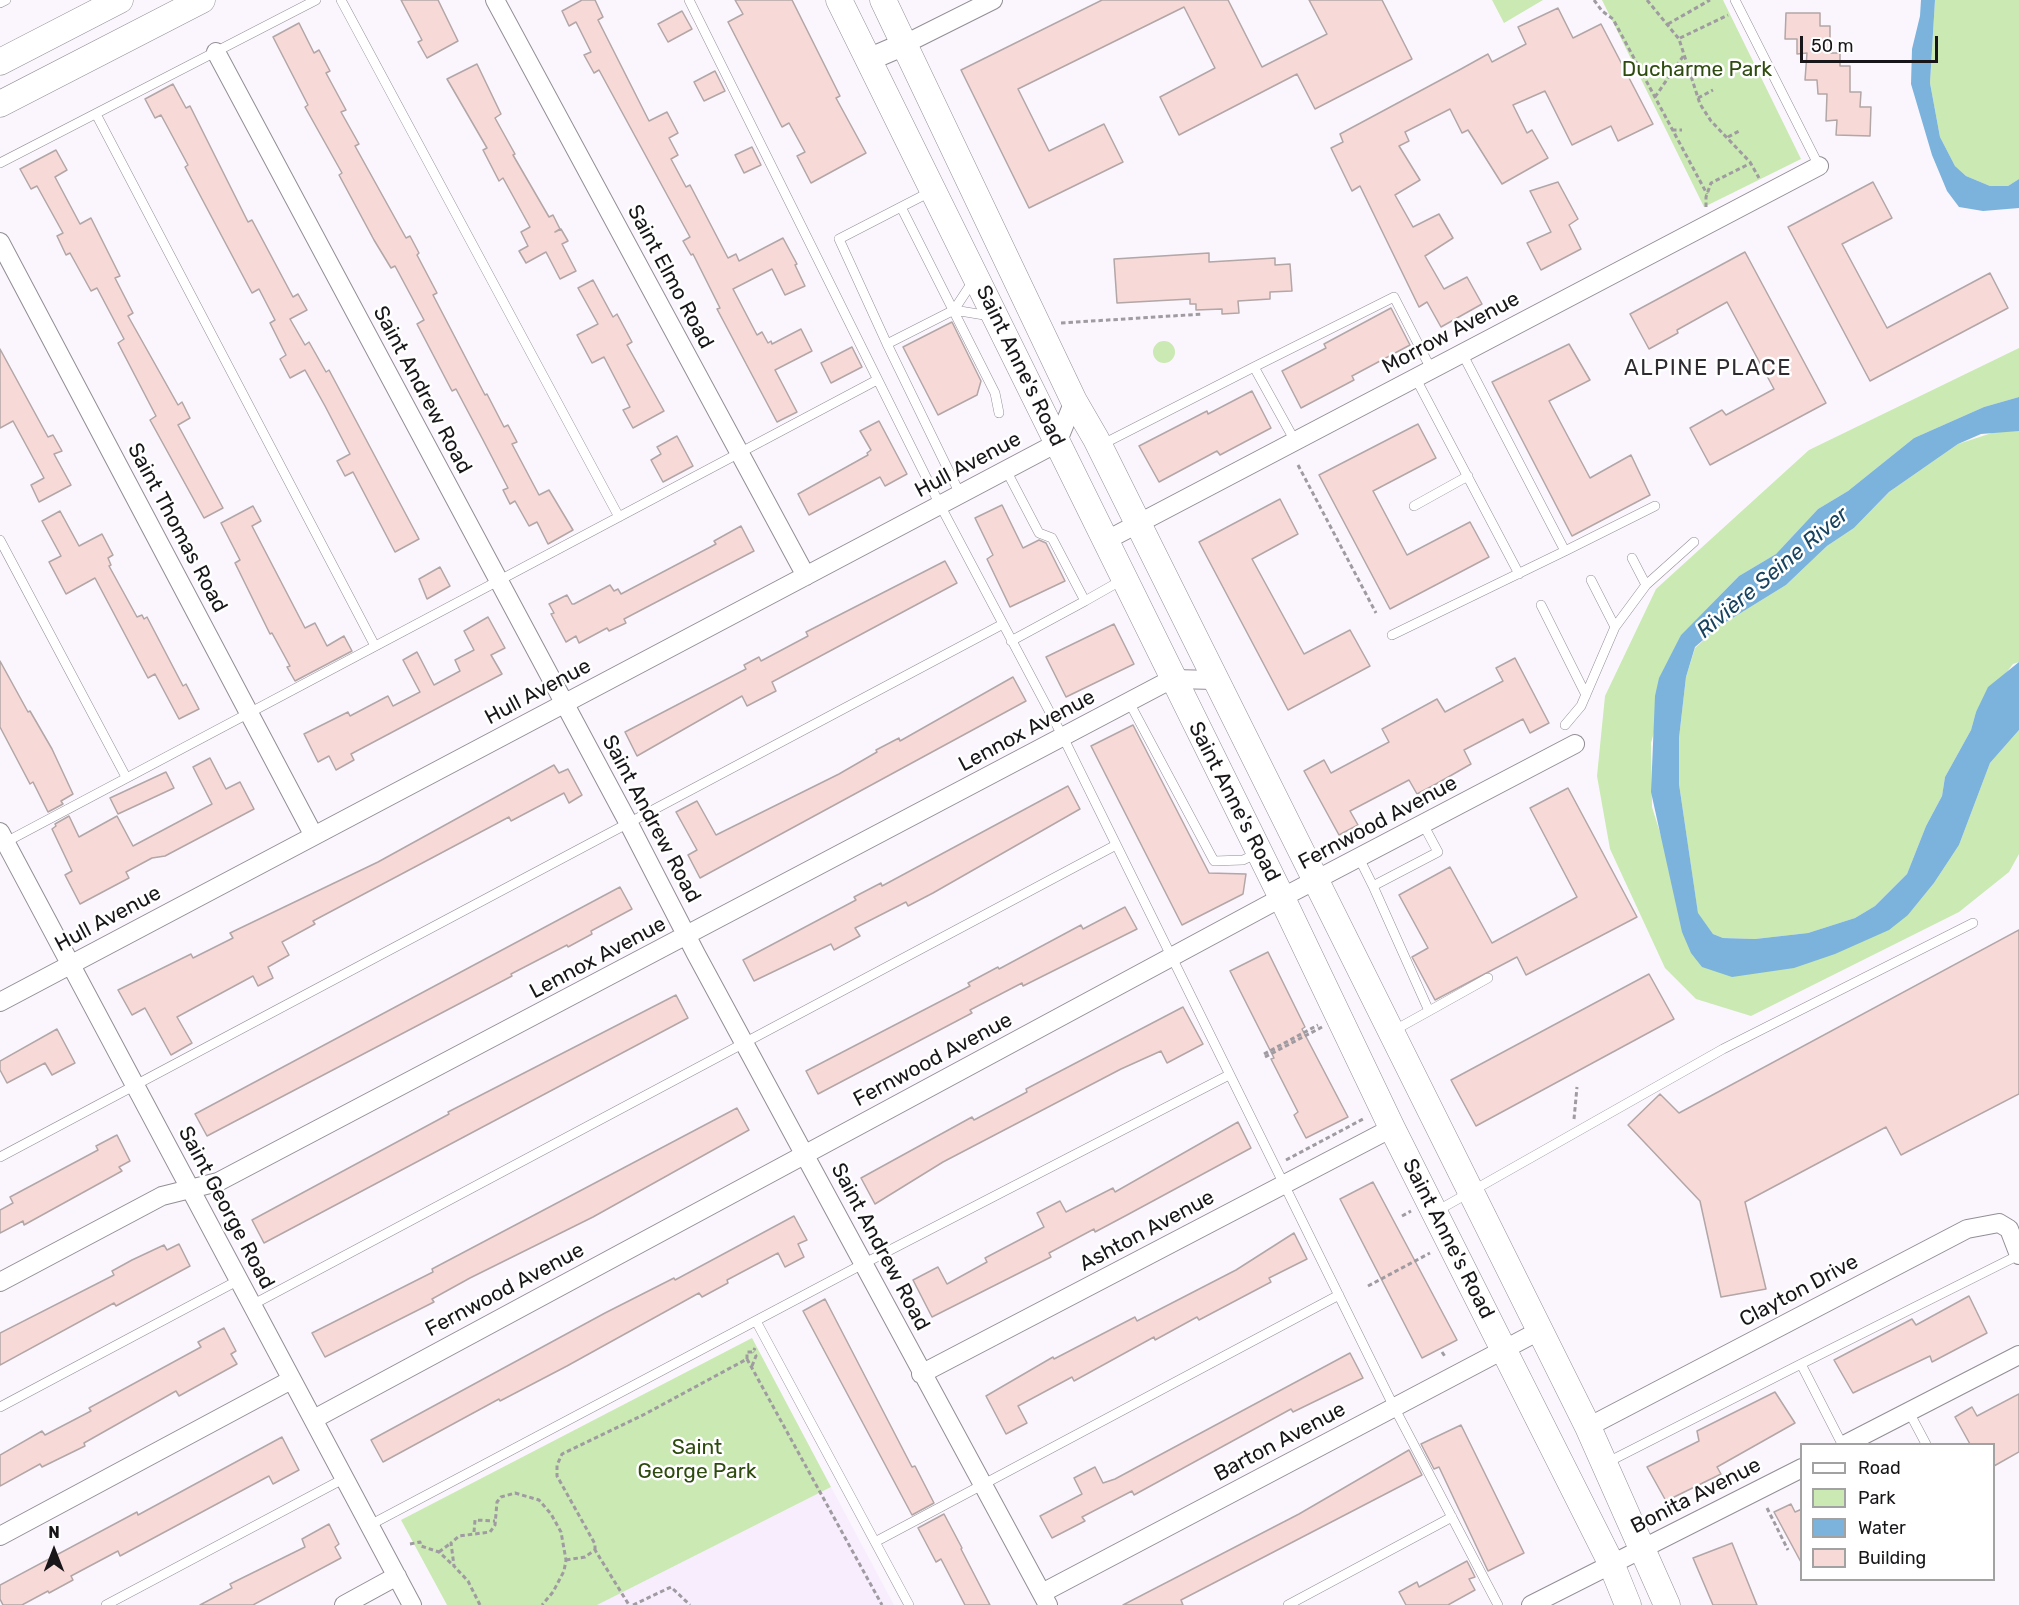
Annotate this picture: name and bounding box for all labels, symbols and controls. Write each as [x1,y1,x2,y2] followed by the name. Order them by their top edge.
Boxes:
[1803,24,1941,62] scale bar
[1811,35,1854,57] text: 50 m
[1622,57,1772,83] park label: Ducharme Park
[622,201,718,353] street label: Saint Elmo Road
[970,281,1070,451] street label: Saint Anne's Road
[1378,286,1524,380] street label: Morrow Avenue
[367,302,477,478] street label: Saint Andrew Road
[1624,356,1792,382] district label: ALPINE PLACE
[911,427,1025,503] street label: Hull Avenue
[122,439,232,617] street label: Saint Thomas Road
[1692,502,1854,644] water label: Rivière Seine River
[481,654,595,730] street label: Hull Avenue
[955,685,1099,777] street label: Lennox Avenue
[1183,718,1285,886] street label: Saint Anne's Road
[596,731,706,907] street label: Saint Andrew Road
[1294,771,1462,875] street label: Fernwood Avenue
[51,881,165,957] street label: Hull Avenue
[526,912,670,1004] street label: Lennox Avenue
[849,1008,1017,1112] street label: Fernwood Avenue
[172,1122,280,1294] street label: Saint George Road
[1397,1155,1499,1323] street label: Saint Anne's Road
[825,1159,935,1335] street label: Saint Andrew Road
[1075,1185,1219,1277] street label: Ashton Avenue
[421,1238,589,1342] street label: Fernwood Avenue
[1735,1249,1863,1333] street label: Clayton Drive
[1210,1397,1350,1487] street label: Barton Avenue
[637,1435,757,1485] park label: Saint George Park
[1800,1443,1995,1581] legend
[1627,1452,1765,1540] street label: Bonita Avenue
[1858,1457,1901,1479] text: Road
[1858,1487,1895,1509] text: Park
[1858,1517,1906,1539] text: Water
[24,1521,84,1581] north arrow
[48,1523,60,1542] text: N
[1858,1547,1926,1569] text: Building

